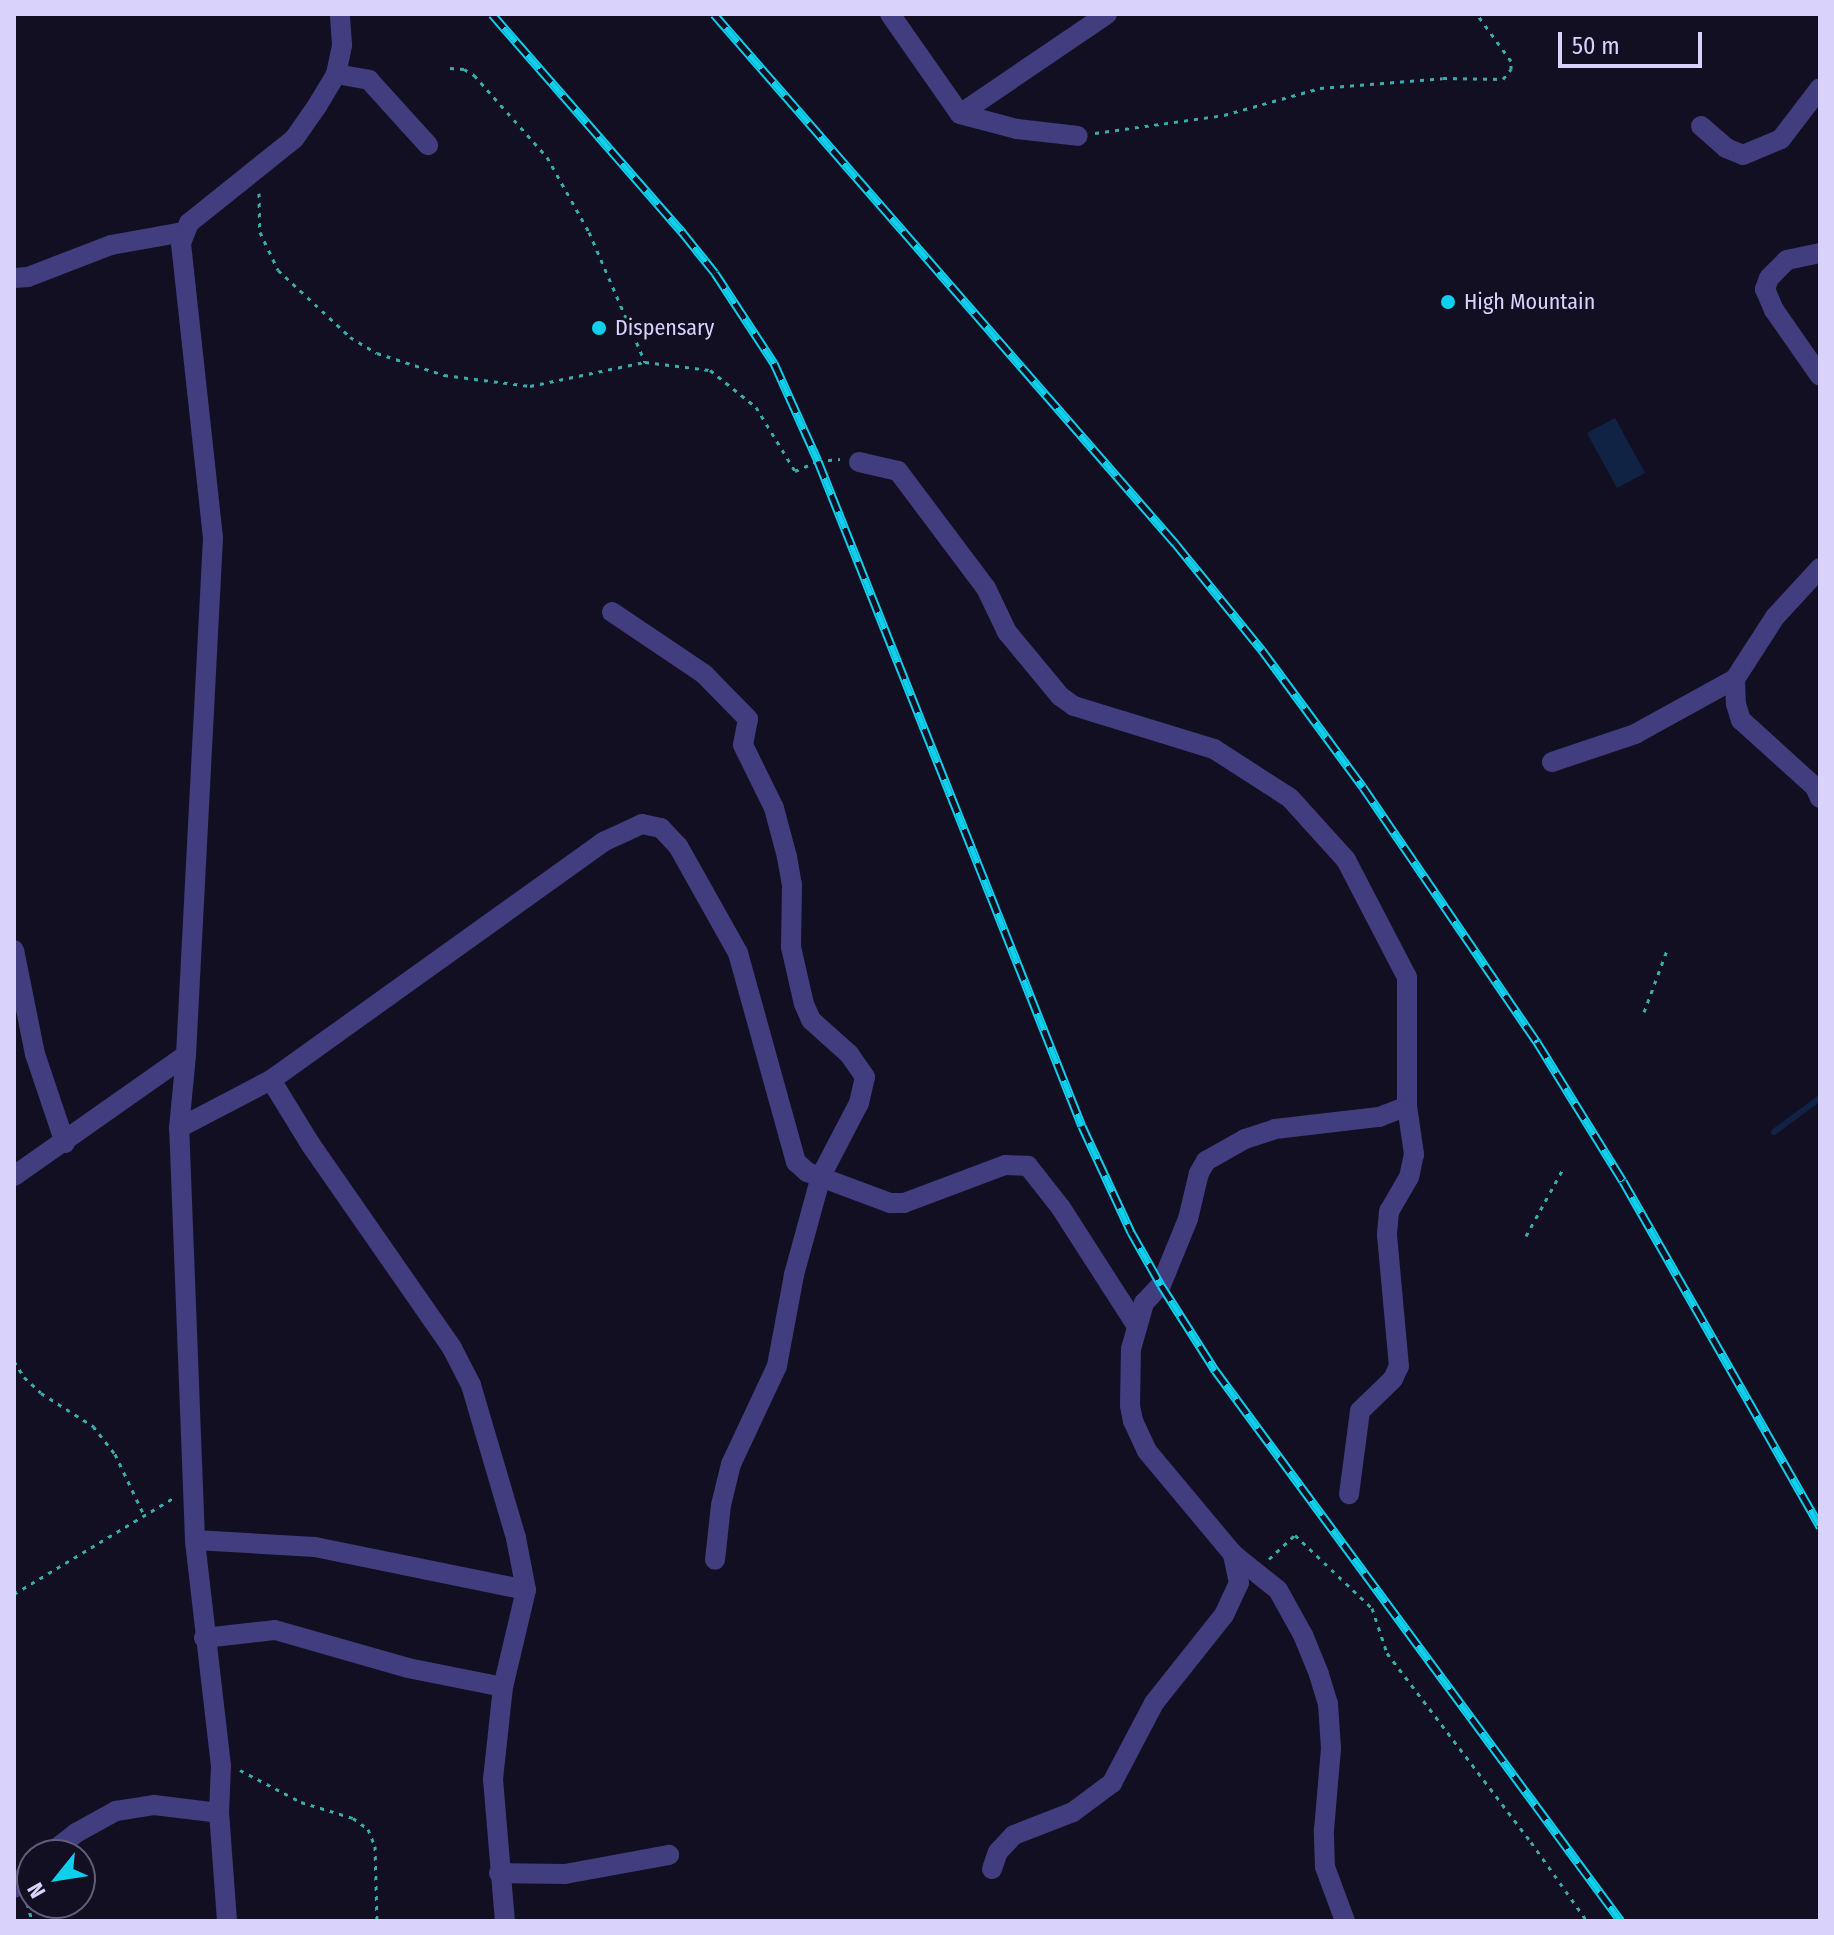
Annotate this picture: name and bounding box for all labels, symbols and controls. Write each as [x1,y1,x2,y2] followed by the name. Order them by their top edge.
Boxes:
[1562,16,1706,66] scale bar
[1572,32,1620,60] text: 50 m
[1464,289,1595,315] place label: High Mountain
[1439,293,1457,311] marker: High Mountain
[615,315,714,341] place label: Dispensary
[590,319,608,337] marker: Dispensary
[16,1839,96,1919] north arrow
[22,1878,52,1903] text: N

